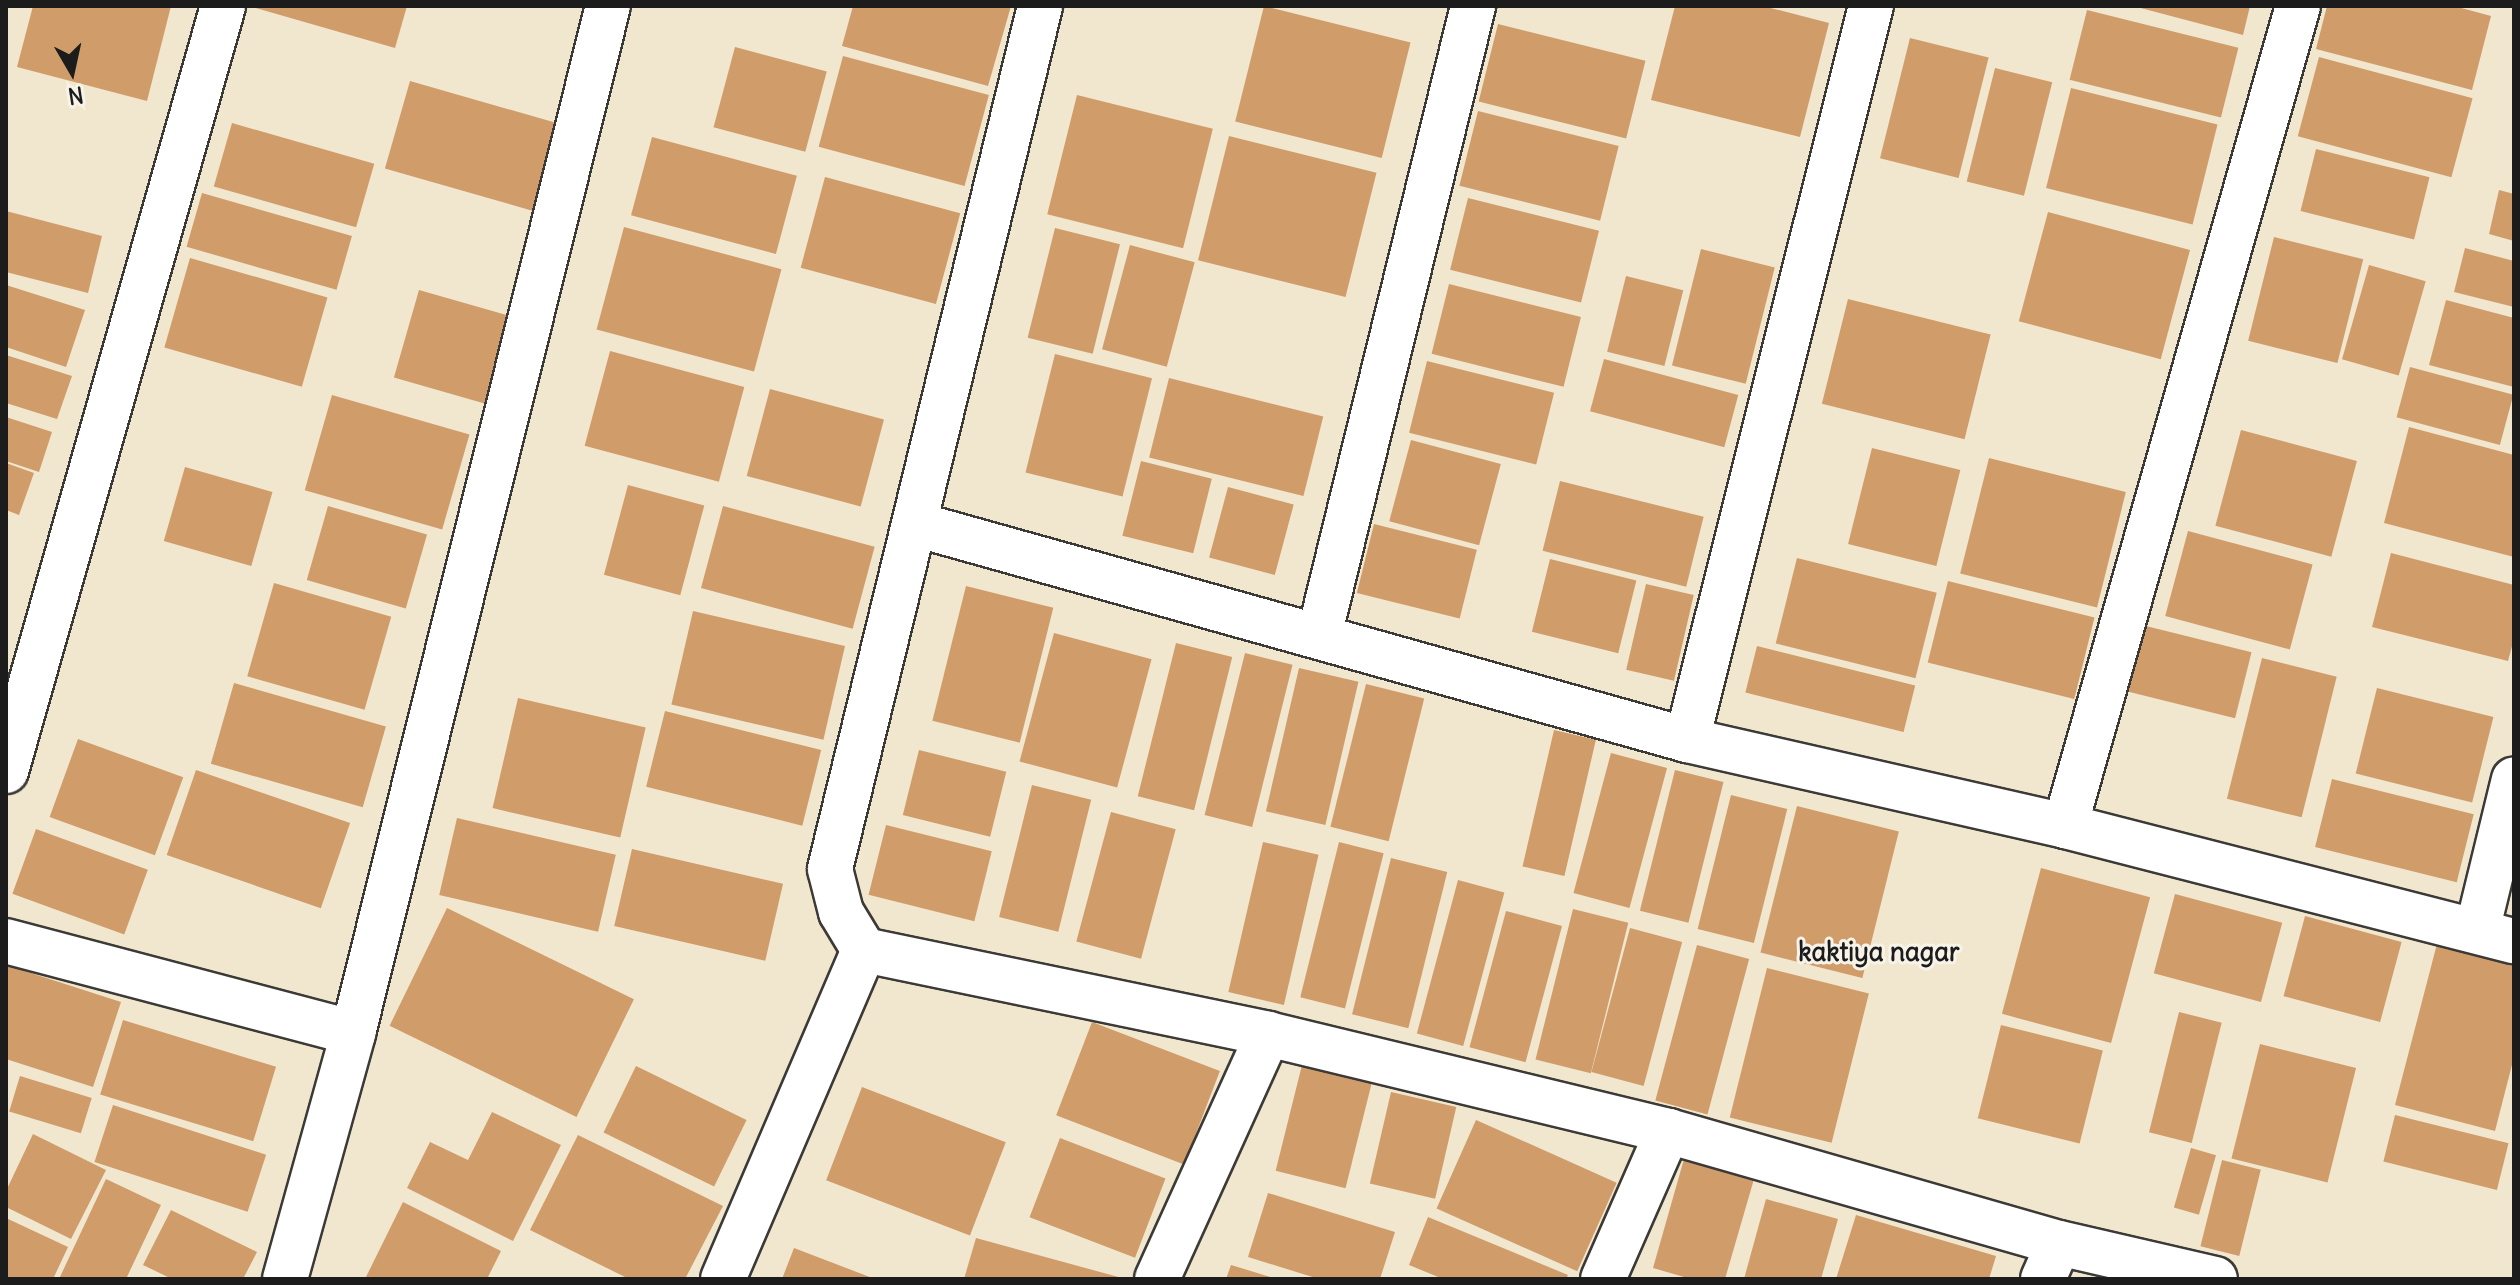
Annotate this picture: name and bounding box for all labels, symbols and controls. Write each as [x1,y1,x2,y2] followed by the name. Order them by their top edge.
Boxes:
[32,32,112,112] north arrow
[66,81,85,111] text: N
[1798,936,1960,968] district label: kaktiya nagar

